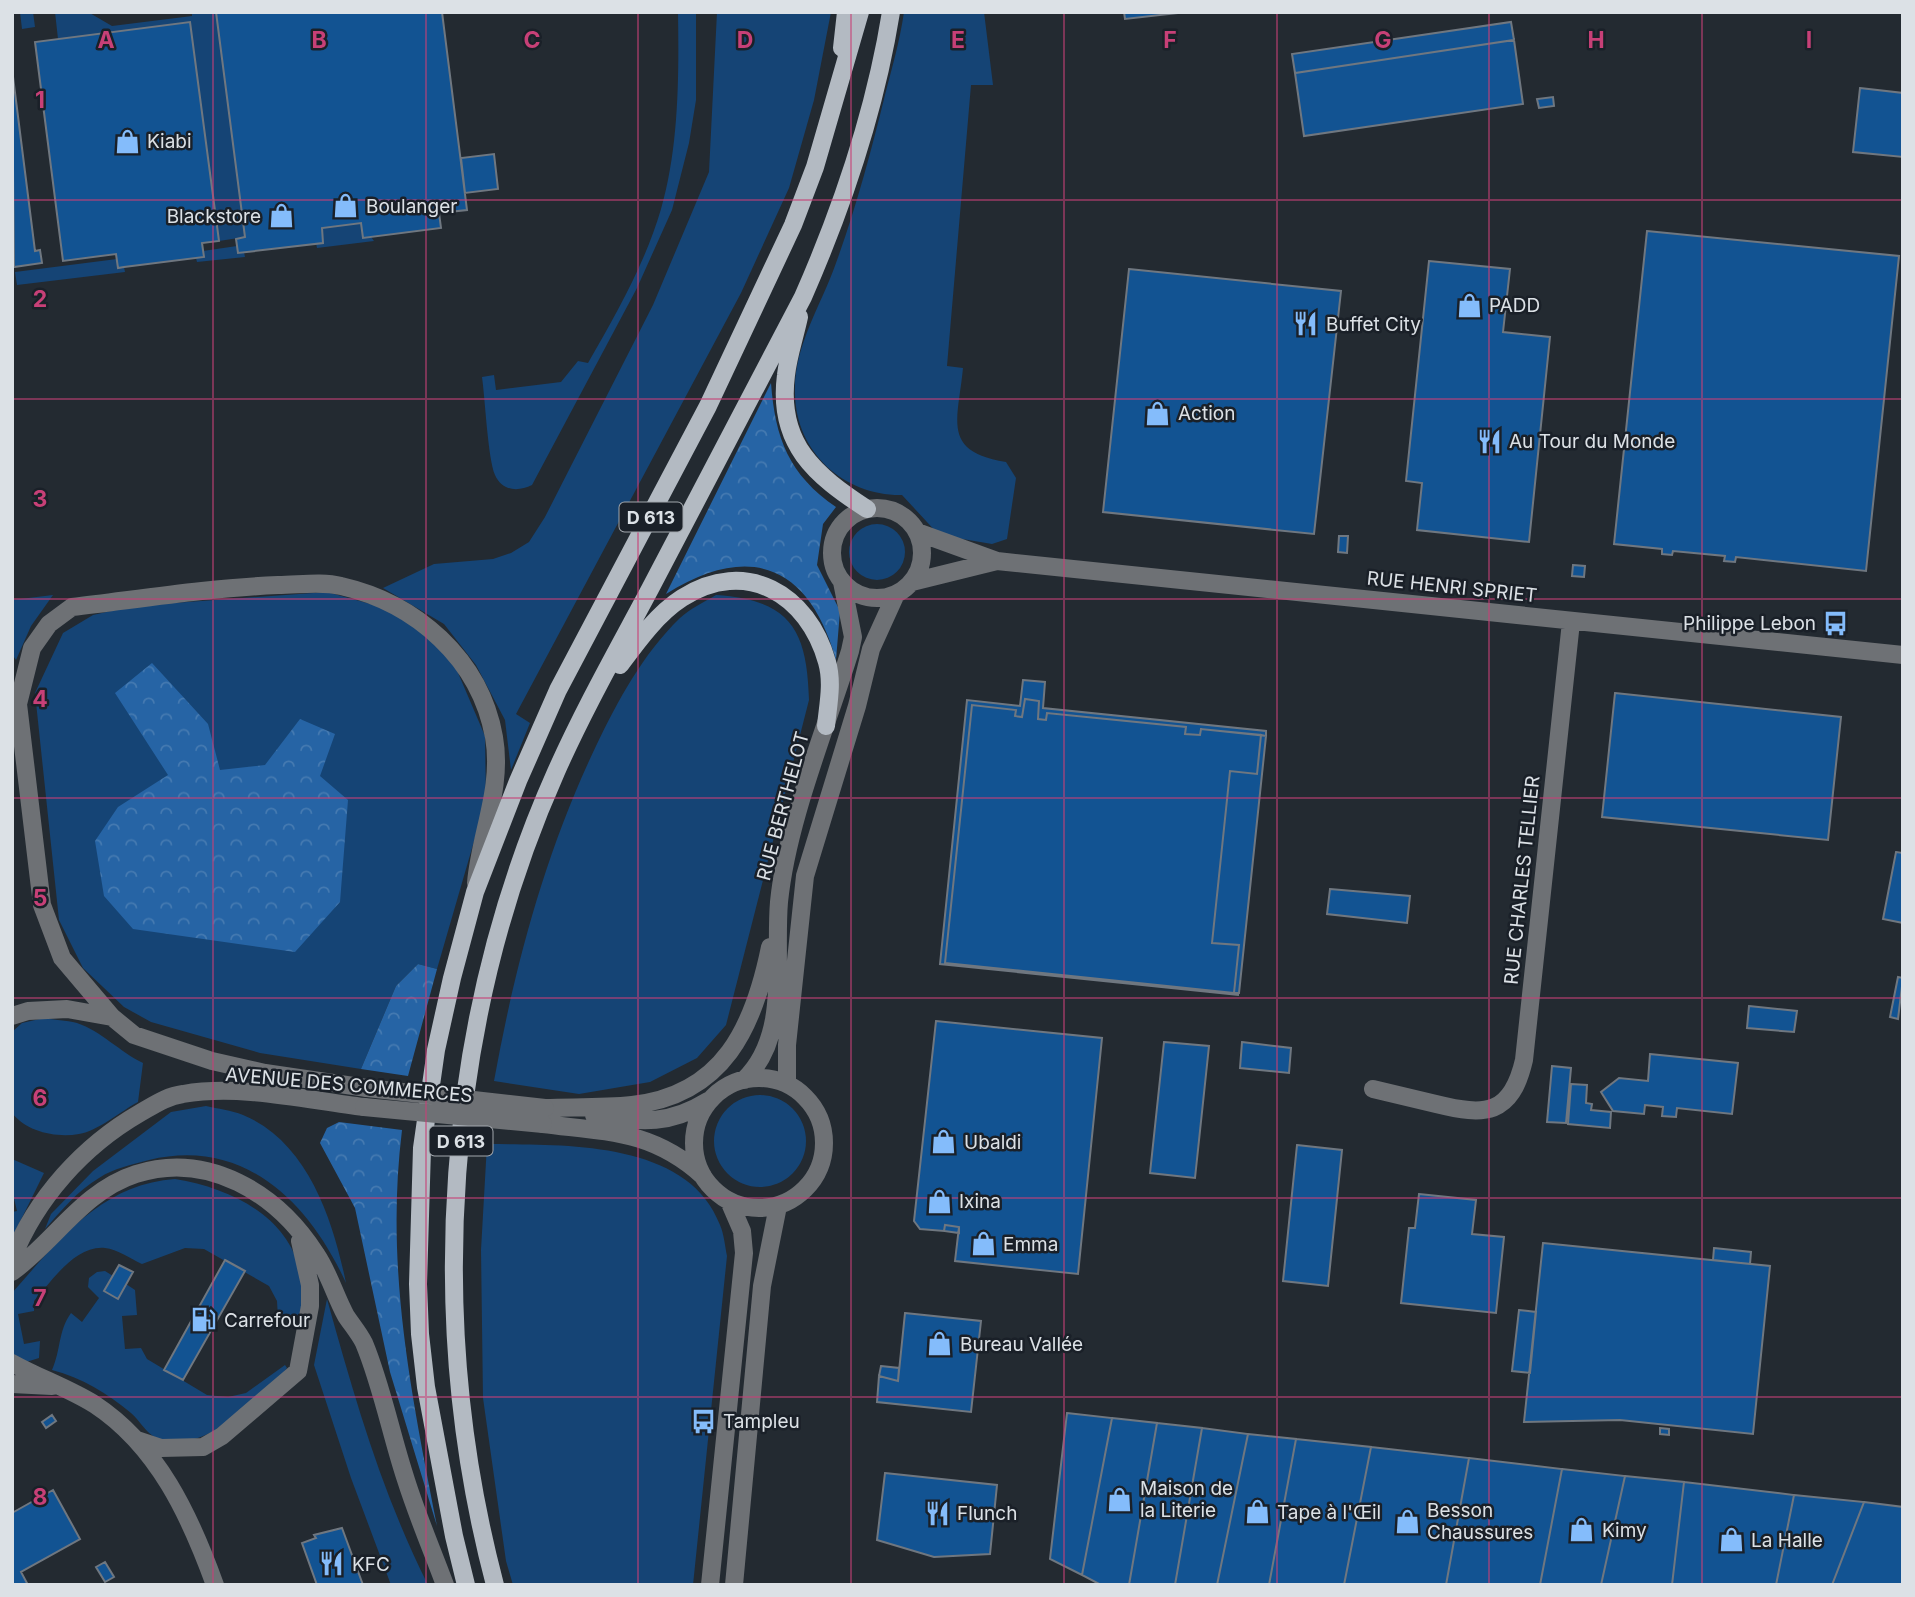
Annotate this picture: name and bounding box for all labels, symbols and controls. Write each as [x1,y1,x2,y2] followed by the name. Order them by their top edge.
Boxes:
[97,26,115,54] text: A
[311,26,327,54] text: B
[523,26,541,54] text: C
[737,26,753,54] text: D
[951,26,965,54] text: E
[1163,26,1177,54] text: F
[1374,26,1392,54] text: G
[1587,26,1605,54] text: H
[1806,26,1812,54] text: I
[35,86,45,114] text: 1
[113,127,141,155] shop icon: Kiabi
[147,130,192,153] place label: Kiabi
[332,192,360,220] shop icon: Boulanger
[366,195,457,218] place label: Boulanger
[267,202,295,230] shop icon: Blackstore
[167,205,261,228] place label: Blackstore
[33,285,47,313] text: 2
[1455,291,1483,319] shop icon: PADD
[1489,294,1540,317] place label: PADD
[1292,310,1320,338] restaurant icon: Buffet City
[1326,313,1421,336] place label: Buffet City
[1144,399,1172,427] shop icon: Action
[1178,402,1235,425] place label: Action
[1475,427,1503,455] restaurant icon: Au Tour du Monde
[1509,430,1675,453] place label: Au Tour du Monde
[33,485,47,513] text: 3
[620,503,682,532] road number: D 613
[1366,567,1538,607] street label: RUE HENRI SPRIET
[1822,609,1850,637] bus stop icon: Philippe Lebon
[1683,612,1816,635] place label: Philippe Lebon
[32,685,48,713] text: 4
[752,729,814,883] street label: RUE BERTHELOT
[1500,774,1544,986] street label: RUE CHARLES TELLIER
[33,884,47,912] text: 5
[224,1063,474,1107] street label: AVENUE DES COMMERCES
[33,1084,47,1112] text: 6
[430,1126,492,1156] road number: D 613
[930,1128,958,1156] shop icon: Ubaldi
[964,1131,1021,1154] place label: Ubaldi
[925,1187,953,1215] shop icon: Ixina
[959,1190,1001,1213] place label: Ixina
[969,1230,997,1258] shop icon: Emma
[1003,1233,1058,1256] place label: Emma
[33,1284,47,1312] text: 7
[190,1306,218,1334] fuel station icon: Carrefour
[224,1309,310,1332] place label: Carrefour
[926,1330,954,1358] shop icon: Bureau Vallée
[960,1333,1083,1356] place label: Bureau Vallée
[689,1407,717,1435] bus stop icon: Tampleu
[723,1410,800,1433] place label: Tampleu
[1140,1477,1233,1522] place label: Maison de la Literie
[33,1483,47,1511] text: 8
[1106,1485,1134,1513] shop icon: Maison de la Literie
[1243,1498,1271,1526] shop icon: Tape à l'Œil
[923,1499,951,1527] restaurant icon: Flunch
[1427,1499,1533,1544] place label: Besson Chaussures
[1277,1501,1381,1524] place label: Tape à l'Œil
[957,1502,1017,1525] place label: Flunch
[1393,1507,1421,1535] shop icon: Besson Chaussures
[1568,1516,1596,1544] shop icon: Kimy
[1602,1519,1647,1542] place label: Kimy
[1717,1526,1745,1554] shop icon: La Halle
[1751,1529,1823,1552] place label: La Halle
[318,1550,346,1578] restaurant icon: KFC
[352,1553,390,1576] place label: KFC

